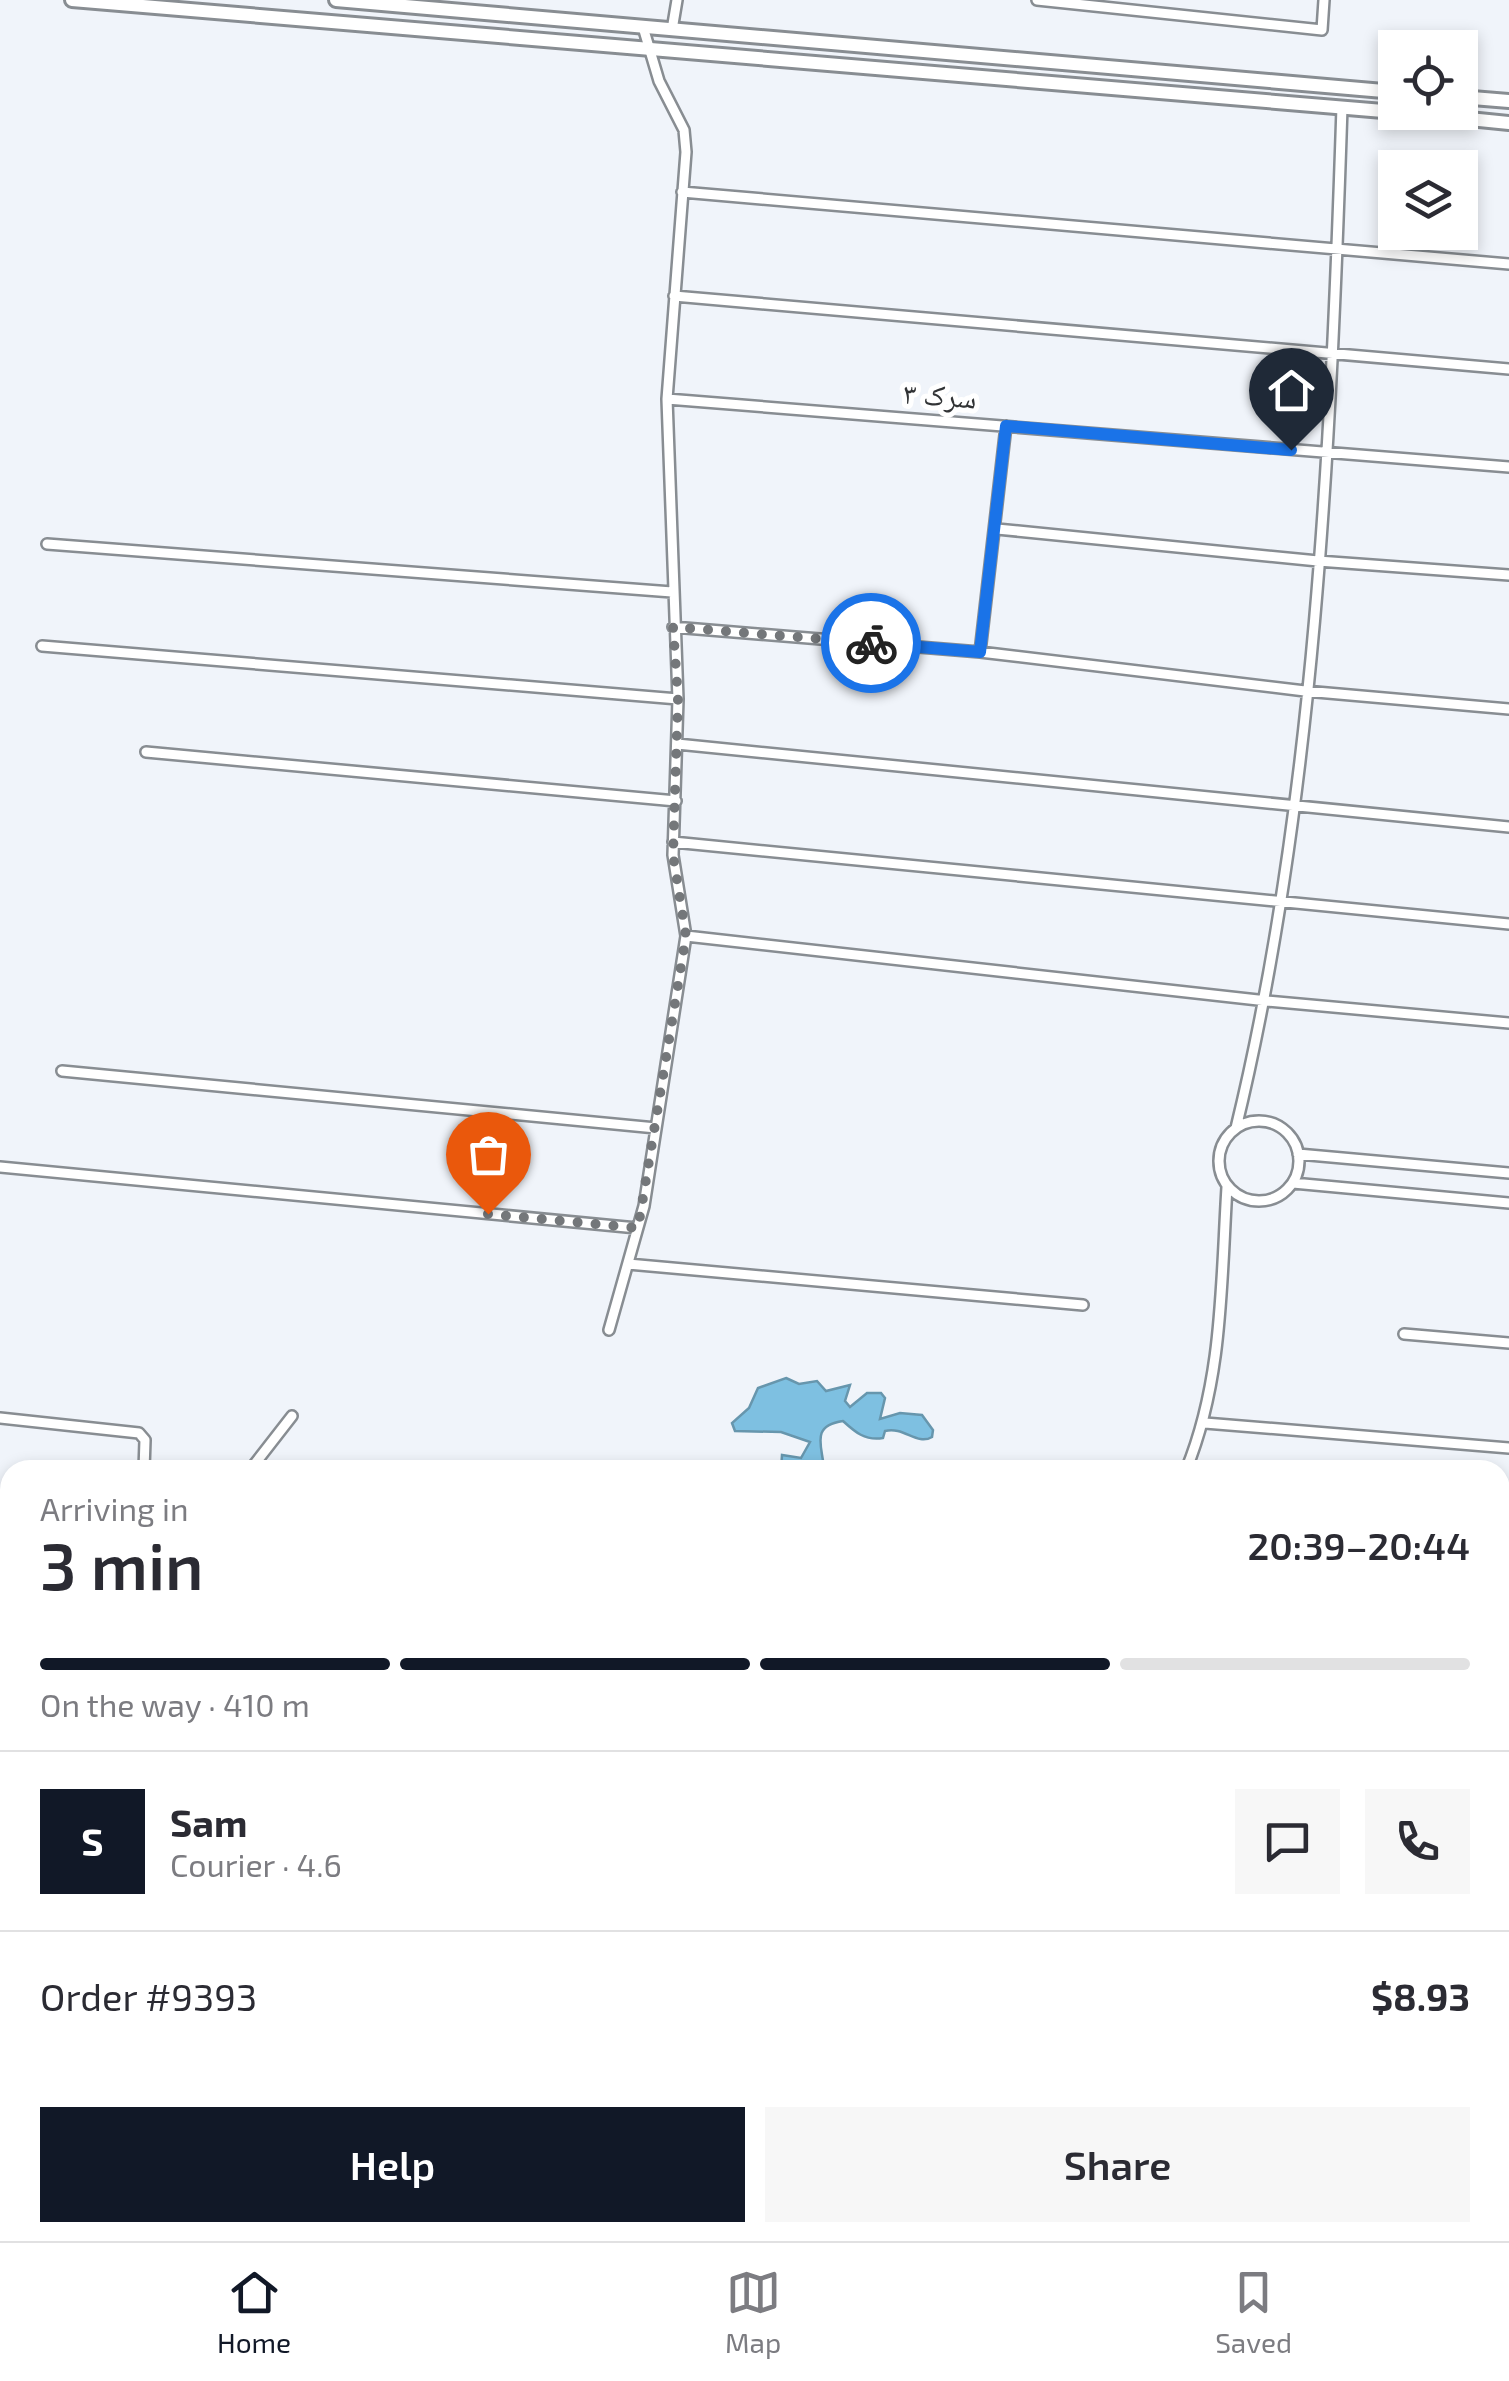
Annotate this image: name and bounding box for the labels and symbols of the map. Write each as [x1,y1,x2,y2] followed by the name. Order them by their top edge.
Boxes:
[1249,348,1334,451] pin
[902,373,978,415] street label: سرک ۳
[821,593,921,693] courier
[446,1112,531,1215] pin

